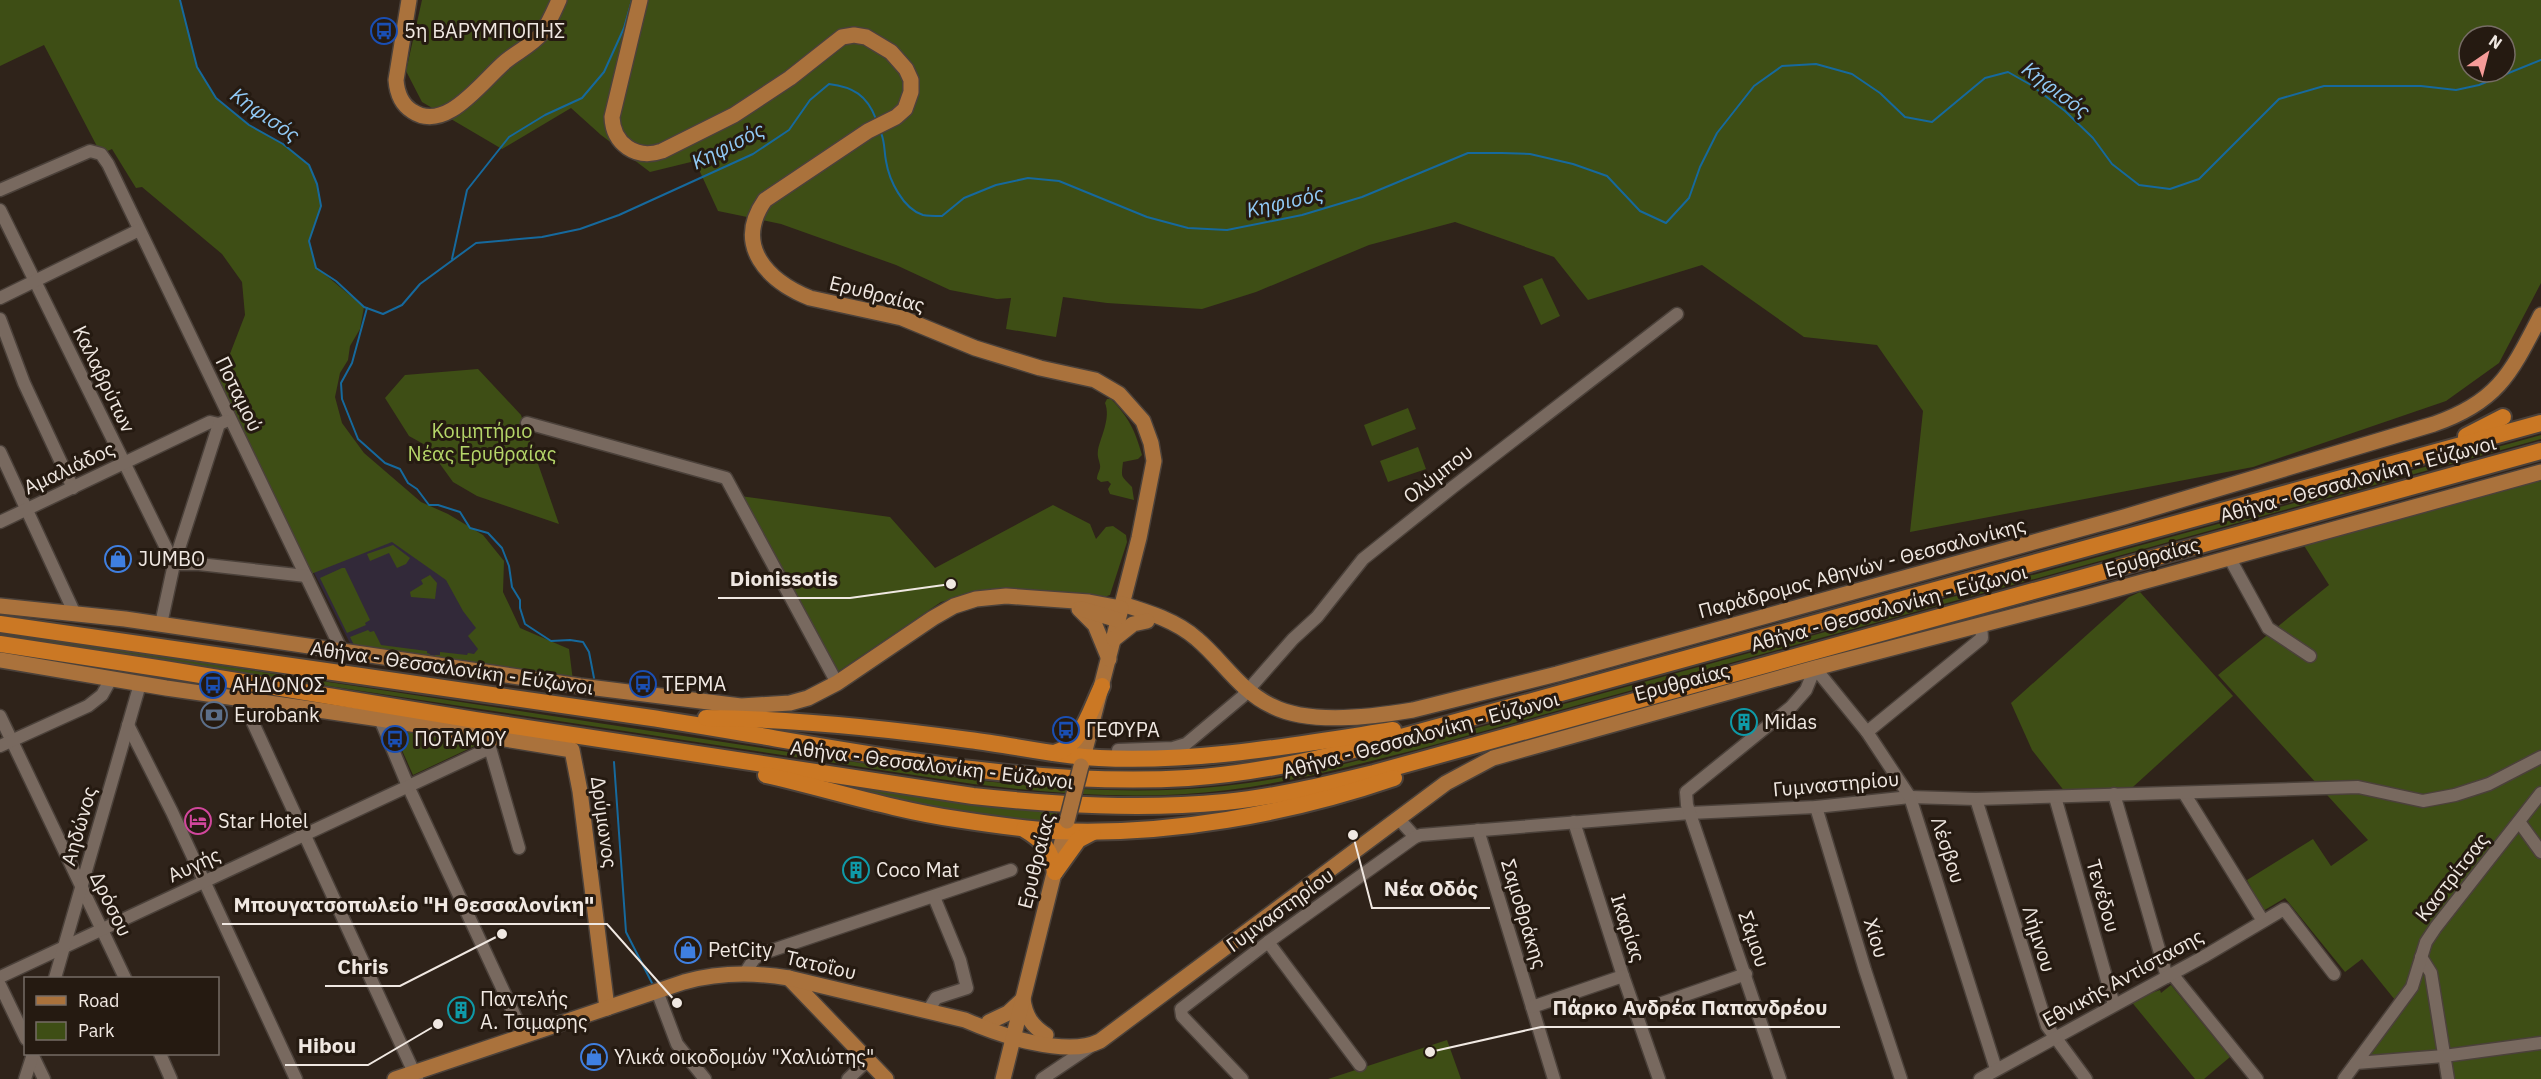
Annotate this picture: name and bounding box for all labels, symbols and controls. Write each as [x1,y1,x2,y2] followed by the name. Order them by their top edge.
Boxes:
[369,16,399,46] bus stop icon: 5η ΒΑΡΥΜΠΟΠΗΣ
[404,17,565,44] place label: 5η ΒΑΡΥΜΠΟΠΗΣ
[2457,24,2517,84] north arrow
[2485,30,2506,53] text: N
[2017,54,2097,124] water label: Κηφισός
[225,80,306,148] water label: Κηφισός
[686,115,769,175] water label: Κηφισός
[1243,179,1326,224] water label: Κηφισός
[827,269,928,318] street label: Ερυθραίας
[67,321,142,437] street label: Καλαβρύτων
[210,351,269,436] street label: Ποταμού
[408,417,556,467] park label: Κοιμητήριο Νέας Ερυθραίας
[2217,429,2499,528] street label: Αθήνα - Θεσσαλονίκη - Εύζωνοι
[19,435,119,500] street label: Αμαλιάδος
[1397,438,1478,509] street label: Ολύμπου
[1695,511,2029,624] street label: Παράδρομος Αθηνών - Θεσσαλονίκης
[2101,530,2202,583] street label: Ερυθραίας
[103,544,133,574] shop icon: JUMBO
[138,545,205,572] place label: JUMBO
[1748,558,2030,657] street label: Αθήνα - Θεσσαλονίκη - Εύζωνοι
[718,559,850,598] callout: Dionissotis
[730,564,838,592] text: Dionissotis
[309,634,595,701] street label: Αθήνα - Θεσσαλονίκη - Εύζωνοι
[1631,656,1732,707] street label: Ερυθραίας
[628,669,658,699] bus stop icon: ΤΕΡΜΑ
[198,670,228,700] bus stop icon: ΑΗΔΟΝΟΣ
[662,670,726,697] place label: ΤΕΡΜΑ
[232,671,325,698] place label: ΑΗΔΟΝΟΣ
[1280,685,1562,784] street label: Αθήνα - Θεσσαλονίκη - Εύζωνοι
[199,700,229,730] bank icon: Eurobank
[234,701,320,728] place label: Eurobank
[1729,707,1759,737] building icon: Midas
[1764,708,1817,735] place label: Midas
[1051,715,1081,745] bus stop icon: ΓΕΦΥΡΑ
[1086,716,1160,743] place label: ΓΕΦΥΡΑ
[380,724,410,754] bus stop icon: ΠΟΤΑΜΟΥ
[414,725,506,752] place label: ΠΟΤΑΜΟΥ
[789,734,1075,795] street label: Αθήνα - Θεσσαλονίκη - Εύζωνοι
[1772,765,1900,802] street label: Γυμναστηρίου
[585,774,624,870] street label: Δρύμωνος
[54,783,103,869] street label: Αηδώνος
[183,806,213,836] hotel icon: Star Hotel
[218,807,308,834] place label: Star Hotel
[1011,810,1060,911] street label: Ερυθραίας
[1925,813,1972,887] street label: Λέσβου
[2408,827,2495,927] street label: Καστρίτσας
[163,841,225,888] street label: Αυγής
[841,855,871,885] building icon: Coco Mat
[876,856,959,883] place label: Coco Mat
[1495,856,1554,972] street label: Σαμοθράκης
[2080,856,2127,935] street label: Τενέδου
[1220,861,1339,958] street label: Γυμναστηρίου
[84,867,139,941] street label: Δρόσου
[1372,869,1490,908] callout: Νέα Οδός
[1384,874,1479,902] text: Νέα Οδός
[222,885,607,924] callout: Μπουγατσοπωλείο "Η Θεσσαλονίκη"
[234,890,594,918] text: Μπουγατσοπωλείο "Η Θεσσαλονίκη"
[1605,890,1652,966] street label: Ικαρίας
[2017,902,2062,975] street label: Λήμνου
[1732,907,1777,971] street label: Σάμου
[1858,915,1895,961] street label: Χίου
[2037,922,2208,1033] street label: Εθνικής Αντίστασης
[673,935,703,965] shop icon: PetCity
[708,936,772,963] place label: PetCity
[783,943,859,986] street label: Τατοΐου
[325,947,400,986] callout: Chris
[337,952,389,980] text: Chris
[24,977,219,1055] legend
[480,985,588,1035] place label: Παντελής Α. Τσιμαρης
[1541,988,1840,1027] callout: Πάρκο Ανδρέα Παπανδρέου
[78,989,119,1012] text: Road
[1553,993,1827,1021] text: Πάρκο Ανδρέα Παπανδρέου
[446,995,476,1025] building icon: Παντελής Α. Τσιμαρης
[78,1019,115,1042] text: Park
[285,1026,368,1065] callout: Hibou
[298,1031,356,1059] text: Hibou
[579,1042,609,1072] shop icon: Υλικά οικοδομών "Χαλιώτης"
[614,1043,874,1070] place label: Υλικά οικοδομών "Χαλιώτης"

